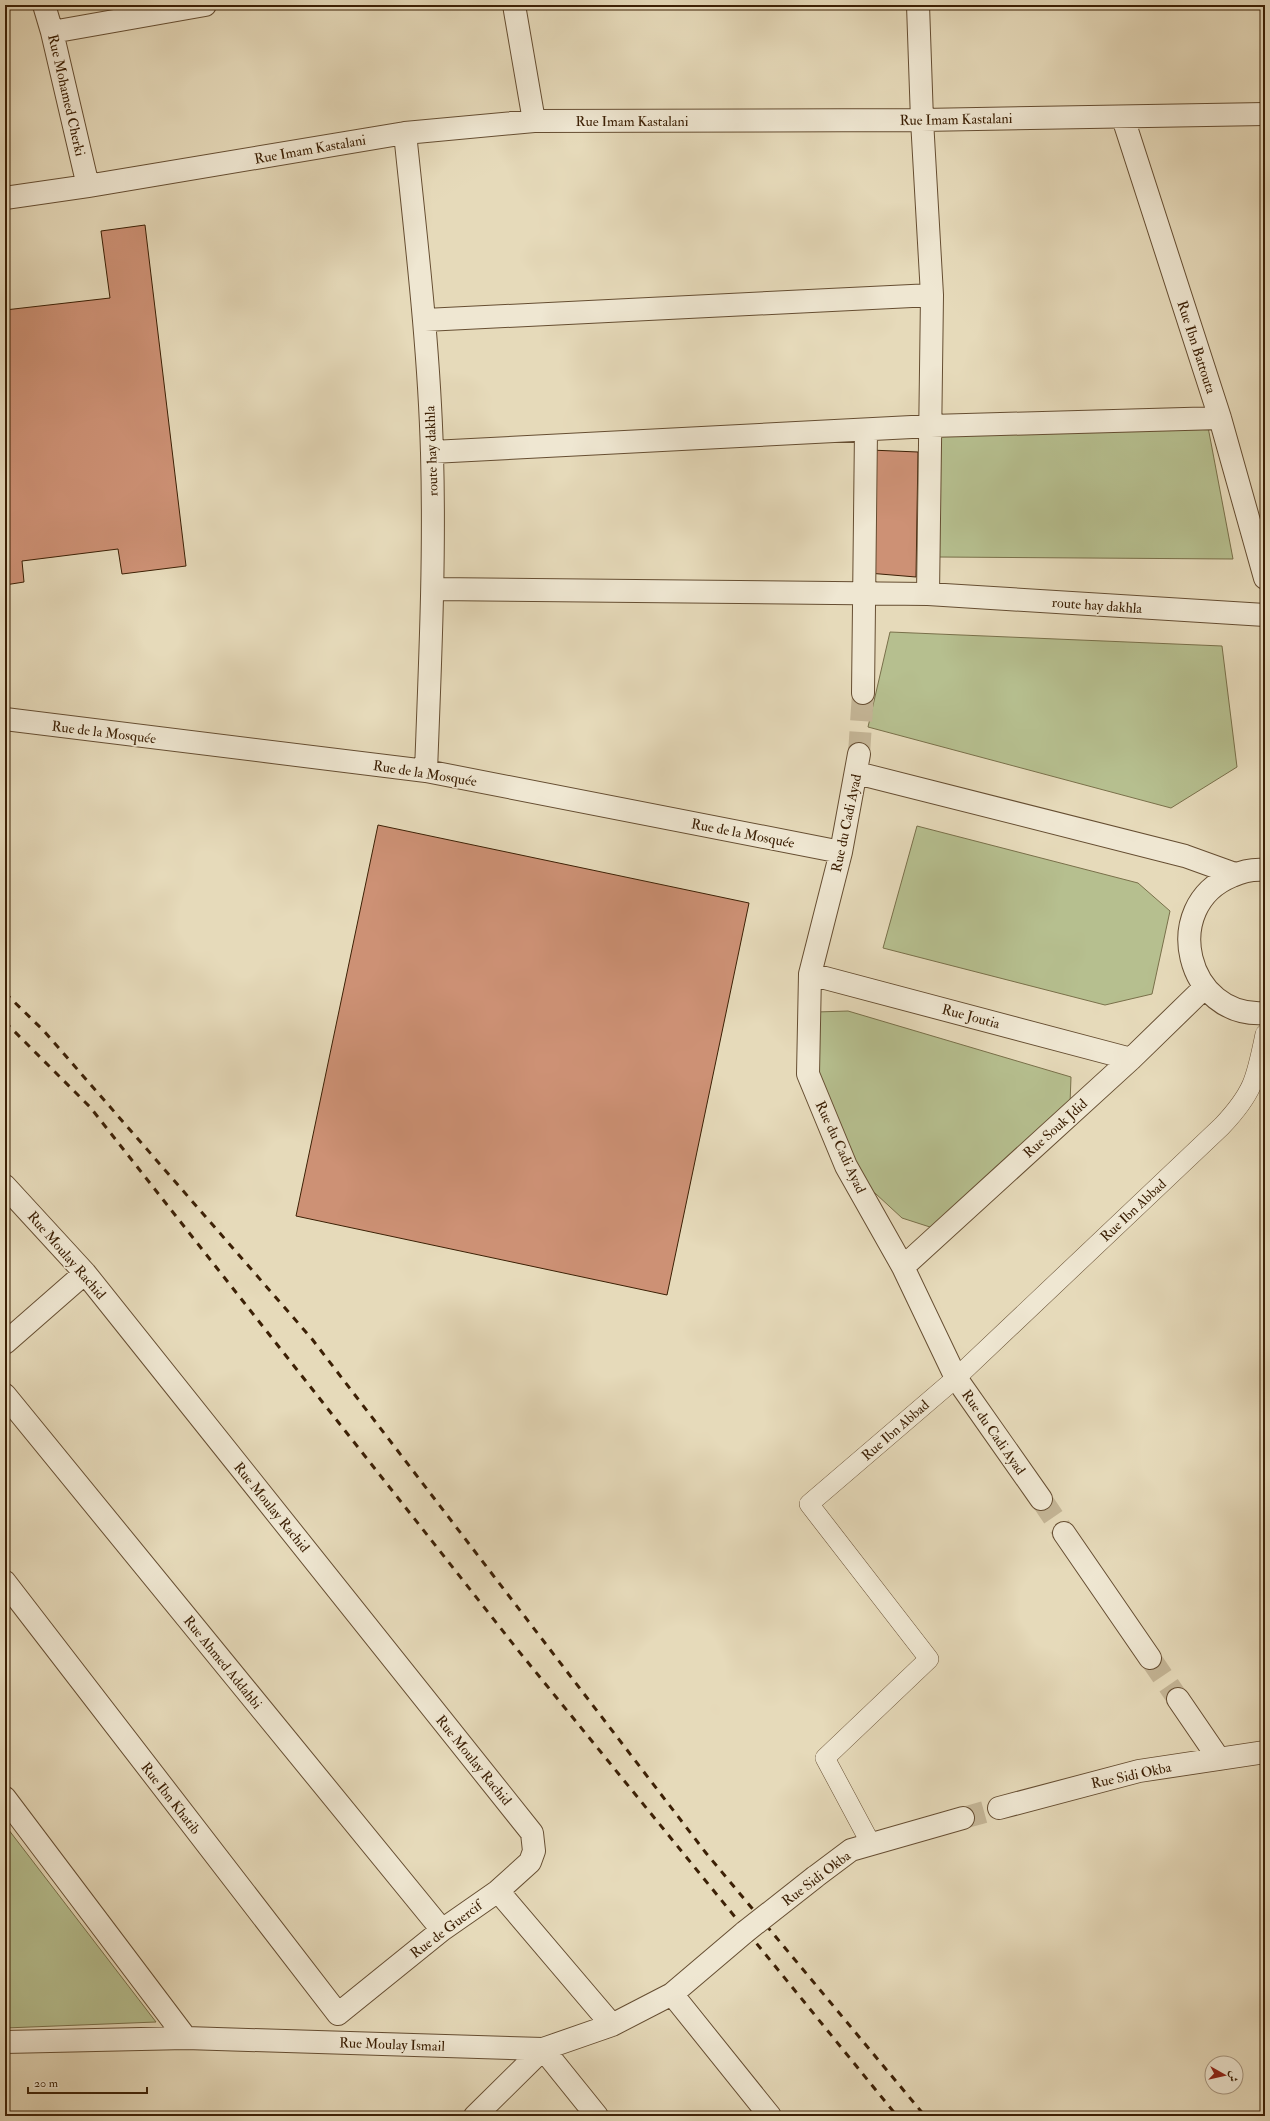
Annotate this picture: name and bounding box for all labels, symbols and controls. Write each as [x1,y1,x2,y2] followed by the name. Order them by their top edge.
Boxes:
[44,33,89,158] street label: Rue Mohamed Cherki
[899,110,1013,129] street label: Rue Imam Kastalani
[576,113,689,130] street label: Rue Imam Kastalani
[253,131,367,168] street label: Rue Imam Kastalani
[1173,298,1220,396] street label: Rue Ibn Battouta
[421,405,443,496] street label: route hay dakhla
[1051,594,1143,618] street label: route hay dakhla
[51,718,157,747] street label: Rue de la Mosquée
[372,757,478,790] street label: Rue de la Mosquée
[828,772,866,874] street label: Rue du Cadi Ayad
[690,815,796,852] street label: Rue de la Mosquée
[940,1001,1002,1032] street label: Rue Joutia
[1020,1095,1091,1162] street label: Rue Souk Jdid
[811,1098,869,1197] street label: Rue du Cadi Ayad
[1097,1175,1170,1245] street label: Rue Ibn Abbad
[23,1208,109,1303] street label: Rue Moulay Rachid
[957,1387,1029,1479] street label: Rue du Cadi Ayad
[858,1396,933,1464] street label: Rue Ibn Abbad
[229,1459,313,1556] street label: Rue Moulay Rachid
[180,1612,266,1713] street label: Rue Ahmed Addahbi
[431,1712,515,1809] street label: Rue Moulay Rachid
[137,1759,204,1838] street label: Rue Ibn Khatib
[1090,1759,1173,1792] street label: Rue Sidi Okba
[779,1847,854,1910] street label: Rue Sidi Okba
[407,1895,488,1962] street label: Rue de Guercif
[339,2034,446,2056] street label: Rue Moulay Ismail
[1204,2055,1244,2095] north arrow
[28,2069,147,2095] scale bar
[1226,2070,1241,2083] text: ش
[34,2076,59,2091] text: 20 m

